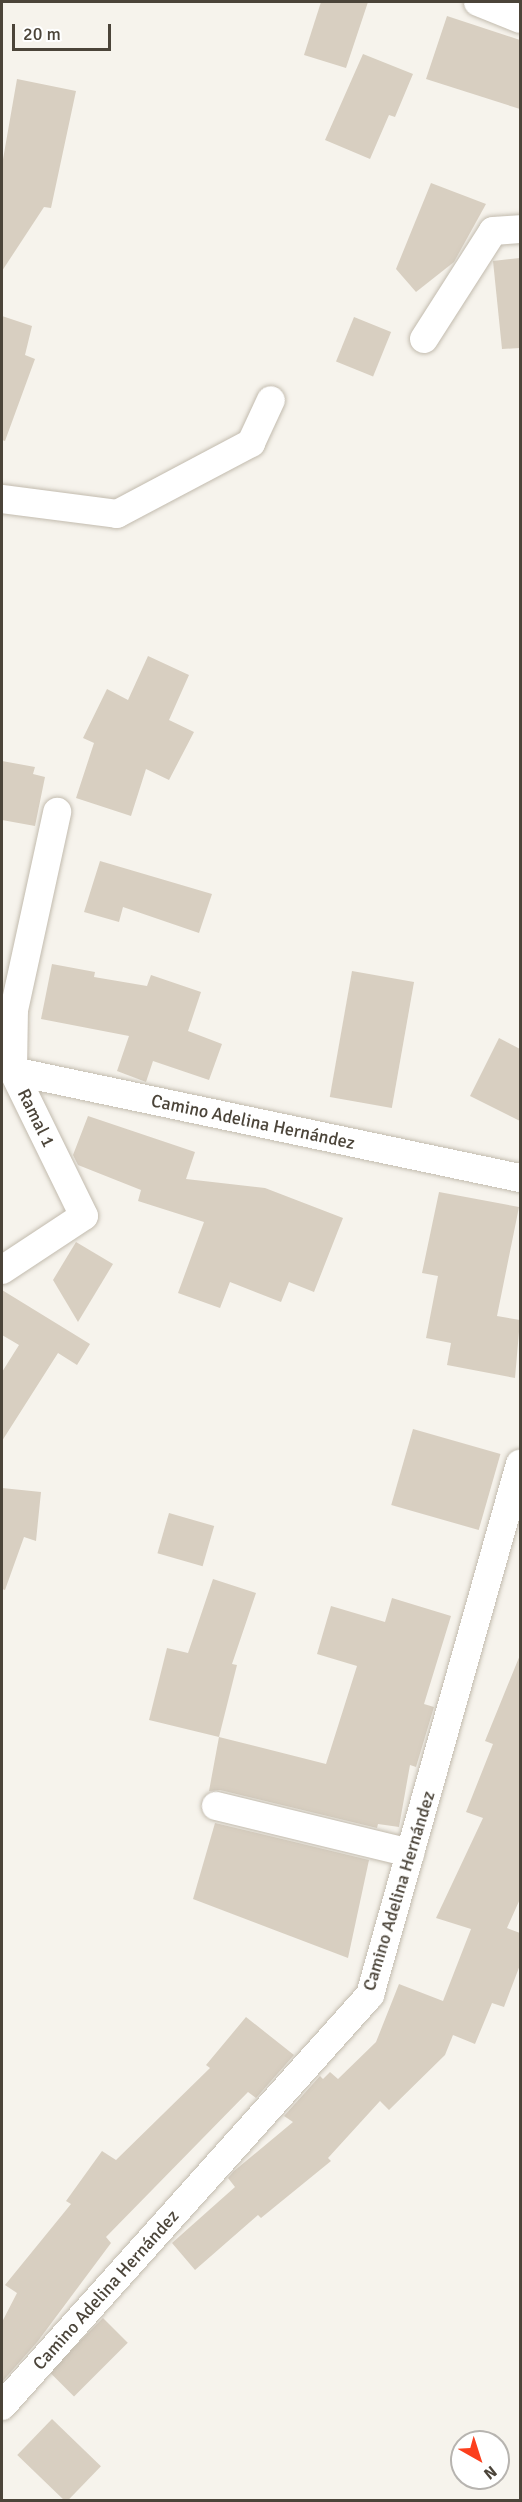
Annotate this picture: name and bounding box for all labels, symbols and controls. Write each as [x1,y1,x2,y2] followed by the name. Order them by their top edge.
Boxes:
[15,12,114,50] scale bar
[23,23,61,45] text: 20 m
[13,1085,59,1151] street label: Ramal 1
[149,1090,357,1154] street label: Camino Adelina Hernández
[358,1788,440,1994] street label: Camino Adelina Hernández
[28,2206,184,2374] street label: Camino Adelina Hernández
[450,2430,510,2490] north arrow
[479,2461,501,2484] text: N

